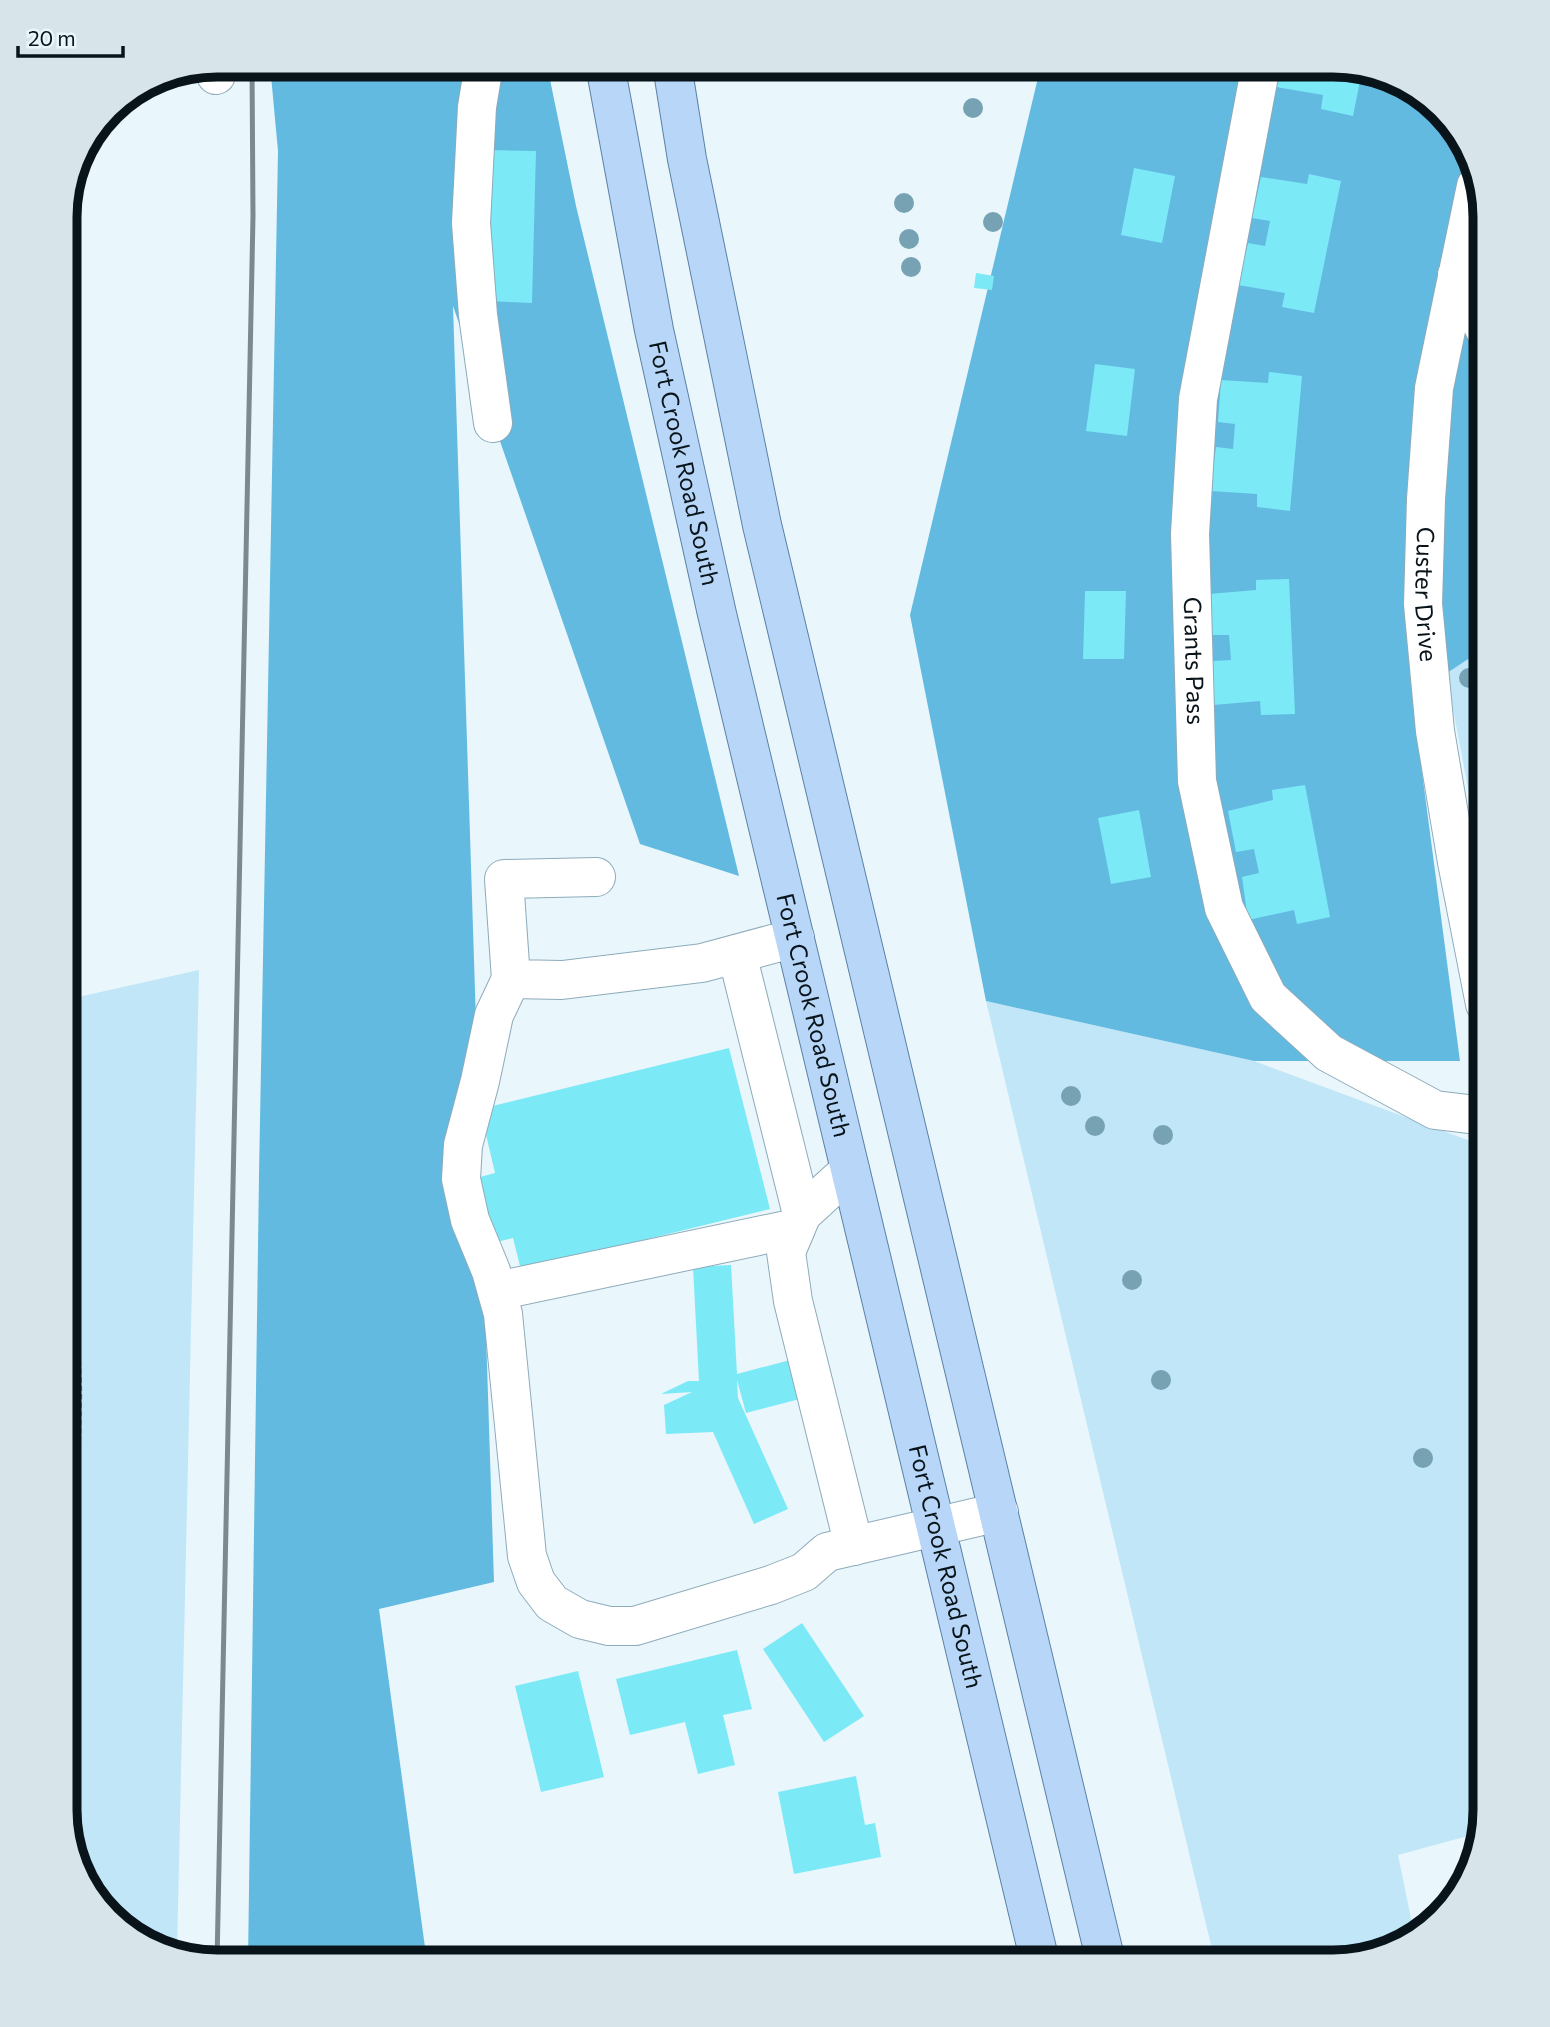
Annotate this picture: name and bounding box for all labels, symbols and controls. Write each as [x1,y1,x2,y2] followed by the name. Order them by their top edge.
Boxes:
[18,14,122,58] scale bar
[28,25,76,50] text: 20 m
[644,338,726,588] street label: Fort Crook Road South
[1410,526,1444,663] street label: Custer Drive
[1179,596,1211,725] street label: Grants Pass
[771,890,858,1140] street label: Fort Crook Road South
[904,1441,990,1691] street label: Fort Crook Road South

